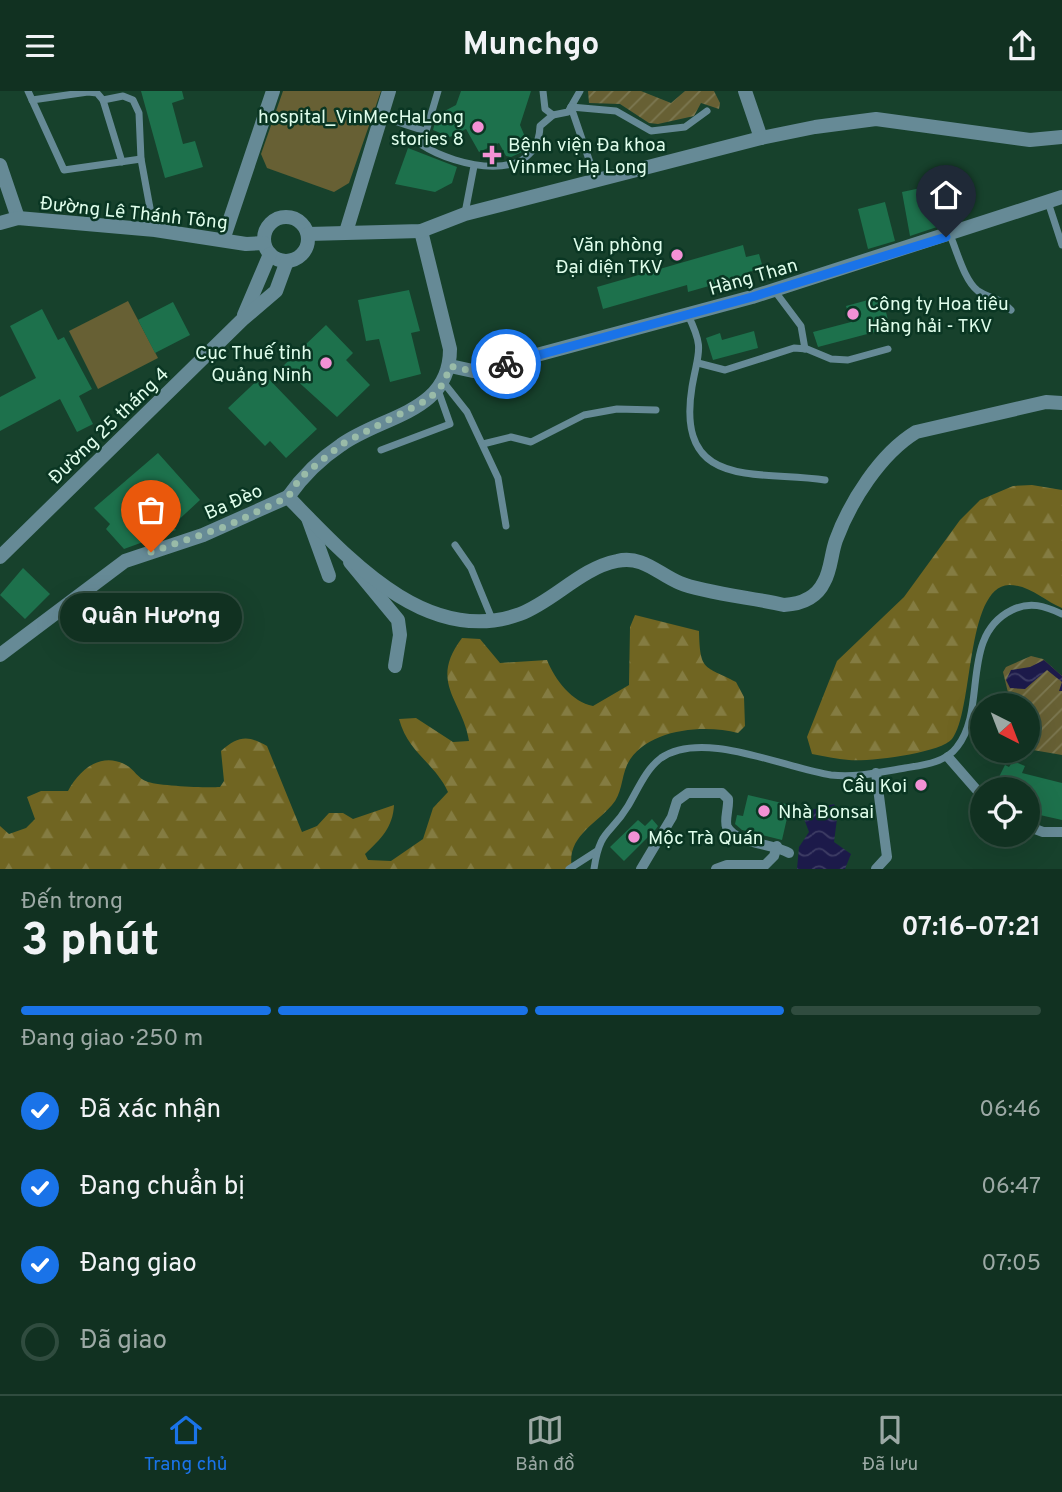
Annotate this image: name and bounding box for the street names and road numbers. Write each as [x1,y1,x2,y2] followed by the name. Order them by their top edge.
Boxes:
[39,192,229,236] street label: Đường Lê Thánh Tông
[706,254,801,302] street label: Hàng Than
[44,363,175,490] street label: Đường 25 tháng 4
[201,479,267,526] street label: Ba Đèo

